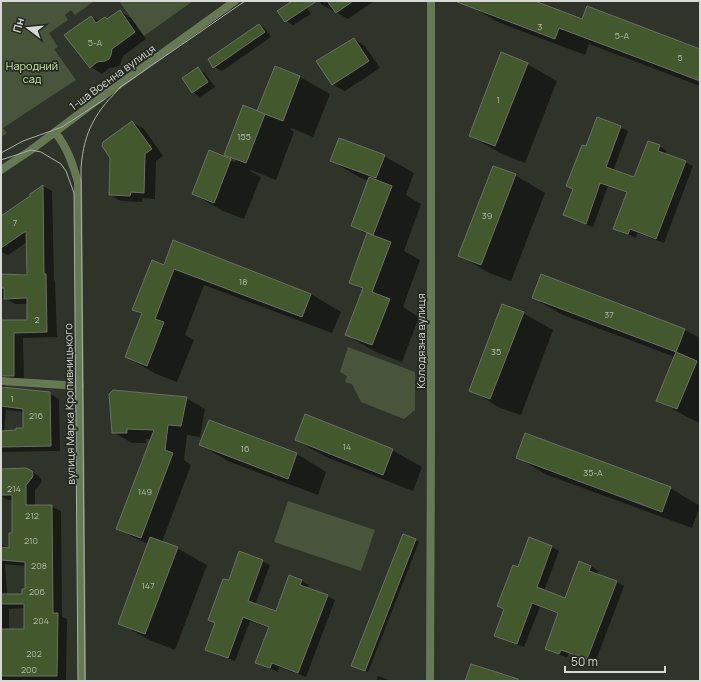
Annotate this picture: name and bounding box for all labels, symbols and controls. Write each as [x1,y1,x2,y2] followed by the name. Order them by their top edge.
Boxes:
[8,8,48,48] north arrow
[9,16,27,34] text: Пн
[538,20,543,33] house number: 3
[615,29,630,42] house number: 5-А
[88,36,103,49] house number: 5-А
[66,41,158,113] street label: 1-ша Воєнна вулиця
[677,51,683,64] house number: 5
[6,58,58,86] park label: Народний сад
[496,93,500,106] house number: 1
[237,130,251,143] house number: 155
[482,209,492,222] house number: 39
[13,216,18,229] house number: 7
[239,275,247,288] house number: 18
[413,293,428,389] street label: Колодязна вулиця
[604,308,614,321] house number: 37
[34,313,40,326] house number: 2
[60,323,78,485] street label: вулиця Марка Кропивницького
[491,345,501,358] house number: 35
[10,392,14,405] house number: 1
[29,409,44,422] house number: 216
[343,440,351,453] house number: 14
[240,442,250,455] house number: 16
[583,466,603,479] house number: 35-А
[7,482,21,495] house number: 214
[138,485,152,498] house number: 149
[25,509,39,522] house number: 212
[24,534,38,547] house number: 210
[31,559,47,572] house number: 208
[141,579,155,592] house number: 147
[29,585,46,598] house number: 206
[33,614,49,627] house number: 204
[26,647,42,660] house number: 202
[565,648,665,674] scale bar
[571,653,598,670] text: 50 m
[21,663,37,676] house number: 200

